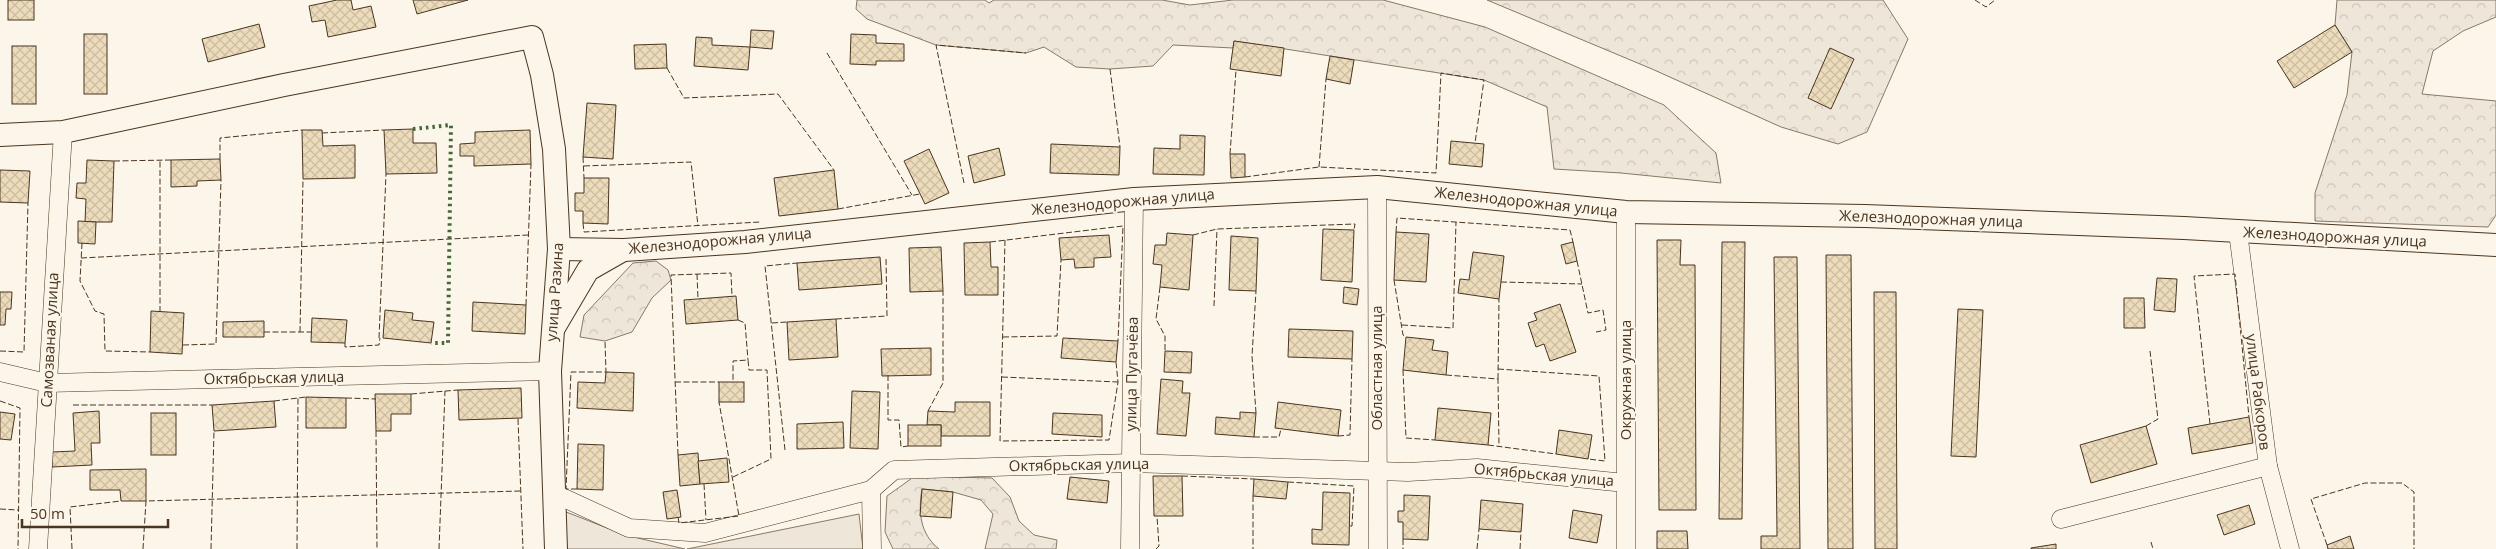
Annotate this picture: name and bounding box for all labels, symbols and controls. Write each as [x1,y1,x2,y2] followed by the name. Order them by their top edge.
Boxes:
[1434,181,1619,221] street label: Железнодорожная улица
[1030,183,1215,219] street label: Железнодорожная улица
[1839,205,2023,231] street label: Железнодорожная улица
[2243,221,2427,251] street label: Железнодорожная улица
[627,222,812,258] street label: Железнодорожная улица
[541,242,567,342] street label: улица Разина
[35,272,63,408] street label: Самозваная улица
[1366,305,1386,431] street label: Областная улица
[1120,316,1142,432] street label: улица Пугачёва
[1615,320,1635,440] street label: Окружная улица
[2242,333,2276,451] street label: улица Рабкоров
[204,366,344,388] street label: Октябрьская улица
[1009,453,1149,475] street label: Октябрьская улица
[1473,458,1615,490] street label: Октябрьская улица
[22,496,169,528] scale bar
[30,503,65,523] text: 50 m

